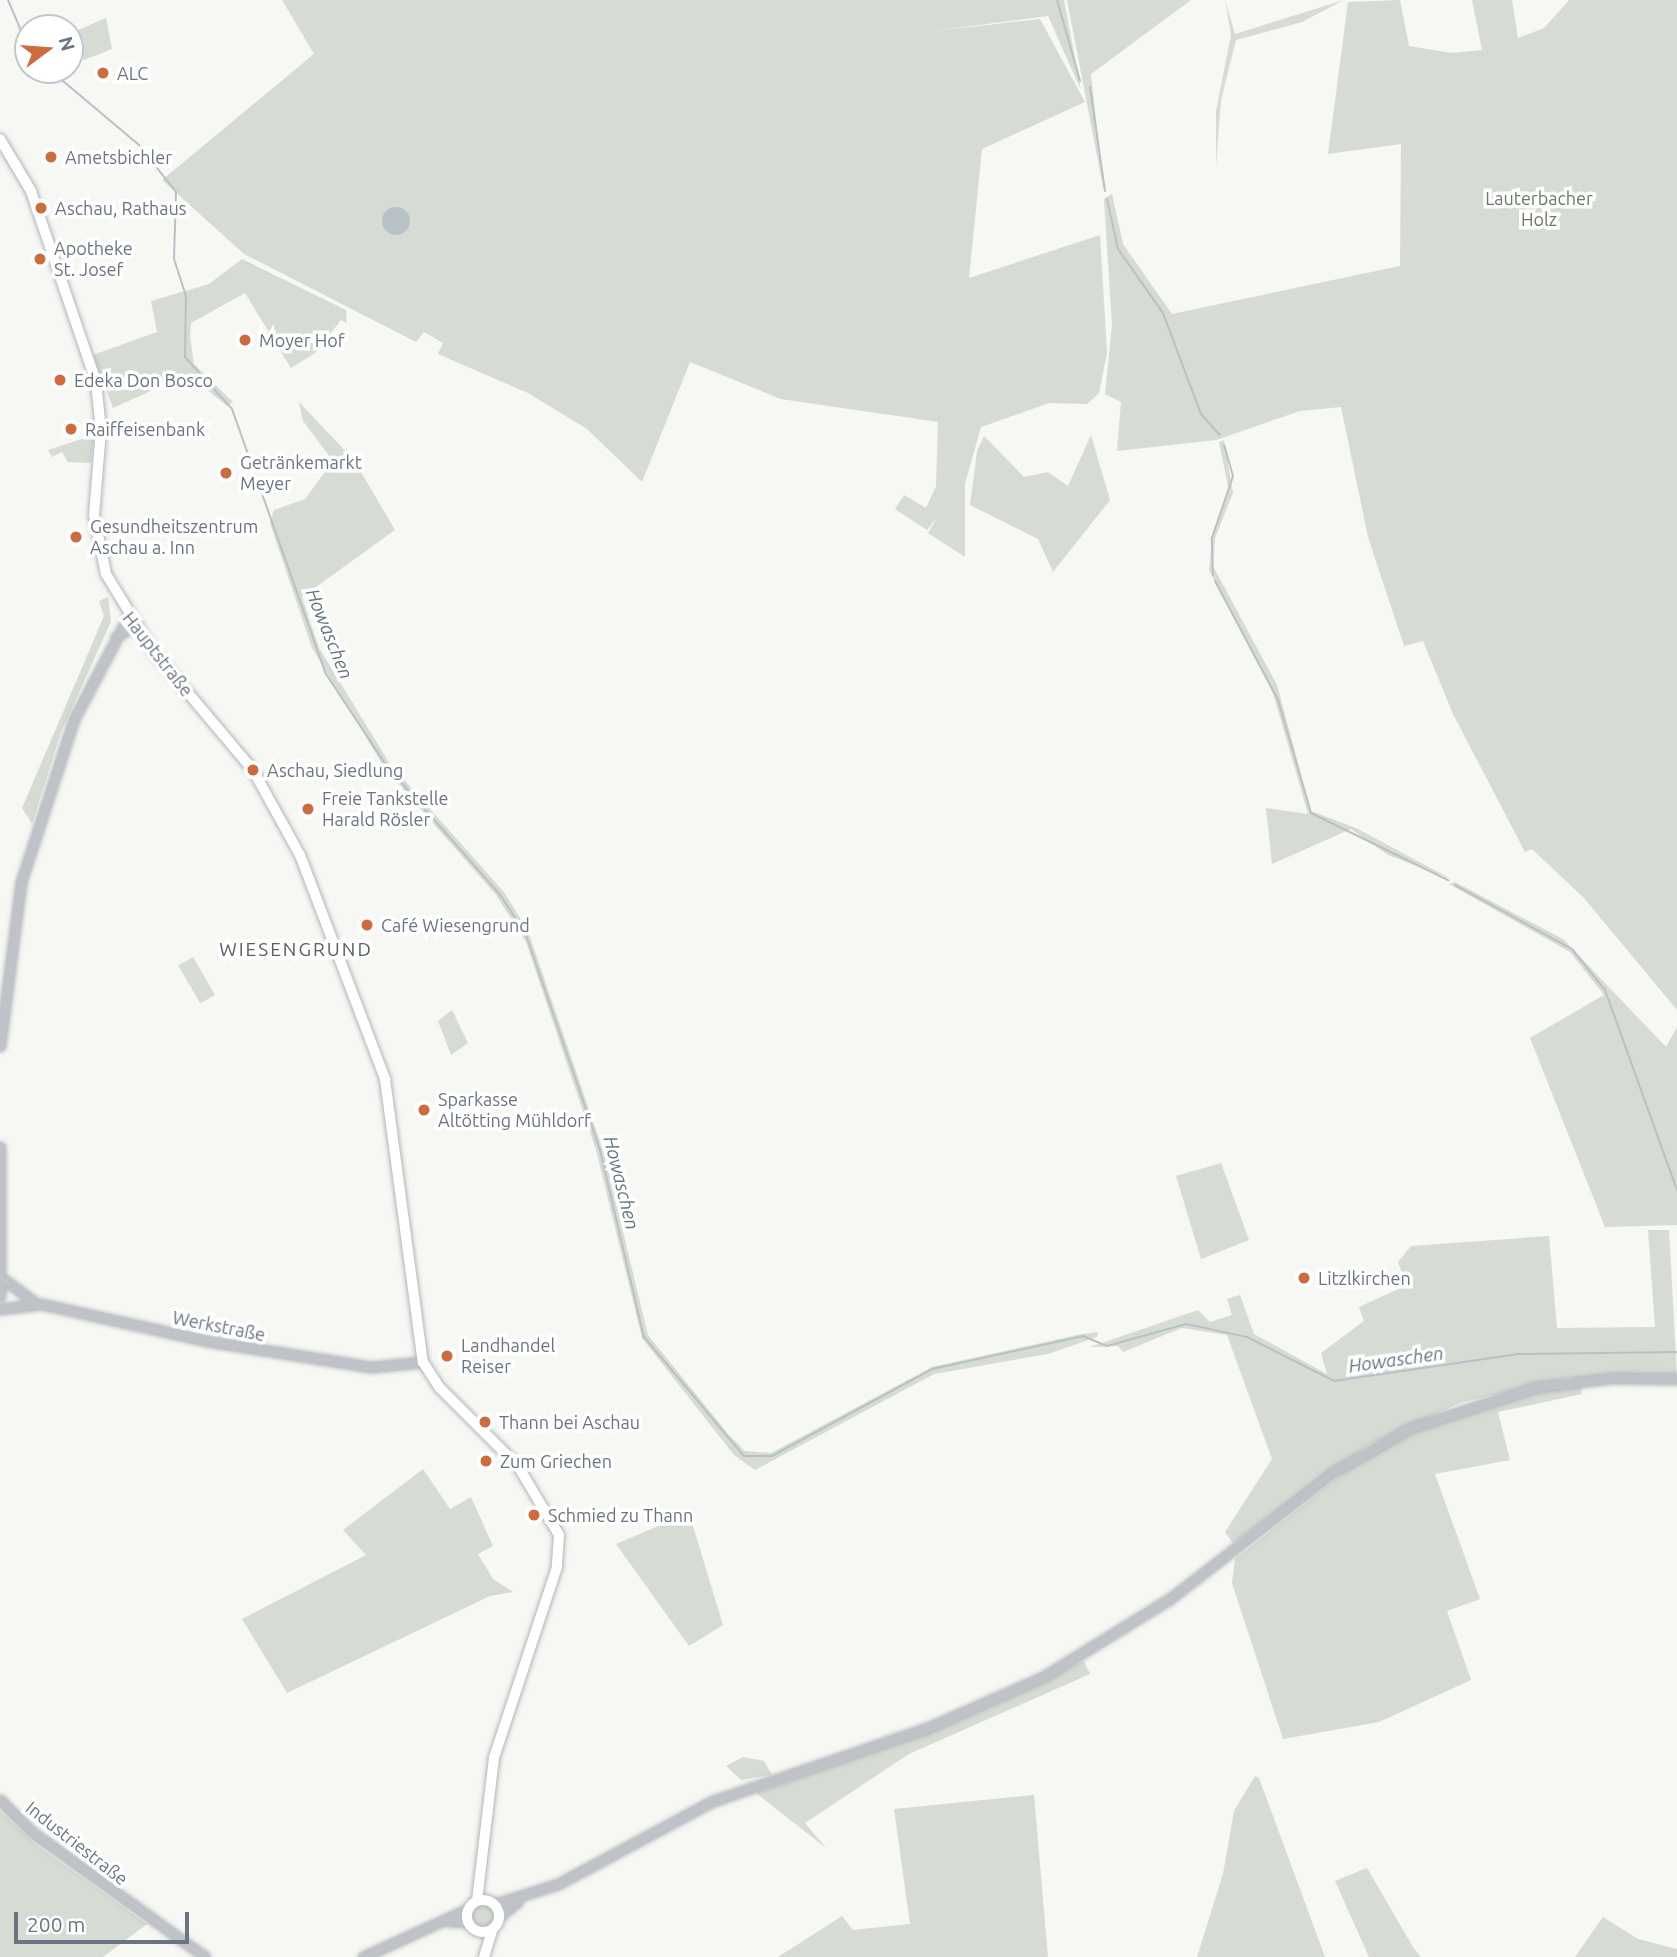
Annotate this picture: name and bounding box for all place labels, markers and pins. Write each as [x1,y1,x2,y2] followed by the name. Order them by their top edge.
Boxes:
[117,62,148,84] place label: ALC
[95,65,111,81] marker: ALC
[65,146,172,168] place label: Ametsbichler
[43,149,59,165] marker: Ametsbichler
[55,197,187,219] place label: Aschau, Rathaus
[33,200,49,216] marker: Aschau, Rathaus
[54,238,133,280] place label: Apotheke St. Josef
[32,251,48,267] marker: Apotheke St. Josef
[259,329,345,351] place label: Moyer Hof
[237,332,253,348] marker: Moyer Hof
[74,369,213,391] place label: Edeka Don Bosco
[52,372,68,388] marker: Edeka Don Bosco
[85,418,205,440] place label: Raiffeisenbank
[63,421,79,437] marker: Raiffeisenbank
[240,452,362,494] place label: Getränkemarkt Meyer
[218,465,234,481] marker: Getränkemarkt Meyer
[90,516,258,558] place label: Gesundheitszentrum Aschau a. Inn
[68,529,84,545] marker: Gesundheitszentrum Aschau a. Inn
[267,759,403,781] place label: Aschau, Siedlung
[245,762,261,778] marker: Aschau, Siedlung
[322,788,448,830] place label: Freie Tankstelle Harald Rösler
[300,801,316,817] marker: Freie Tankstelle Harald Rösler
[381,914,530,936] place label: Café Wiesengrund
[359,917,375,933] marker: Café Wiesengrund
[438,1089,591,1132] place label: Sparkasse Altötting Mühldorf
[416,1102,432,1118] marker: Sparkasse Altötting Mühldorf
[1318,1267,1411,1289] place label: Litzlkirchen
[1296,1270,1312,1286] marker: Litzlkirchen
[461,1335,555,1378] place label: Landhandel Reiser
[439,1348,455,1364] marker: Landhandel Reiser
[499,1411,640,1433] place label: Thann bei Aschau
[477,1414,493,1430] marker: Thann bei Aschau
[500,1450,612,1472] place label: Zum Griechen
[478,1453,494,1469] marker: Zum Griechen
[548,1504,693,1526] place label: Schmied zu Thann
[526,1507,542,1523] marker: Schmied zu Thann

